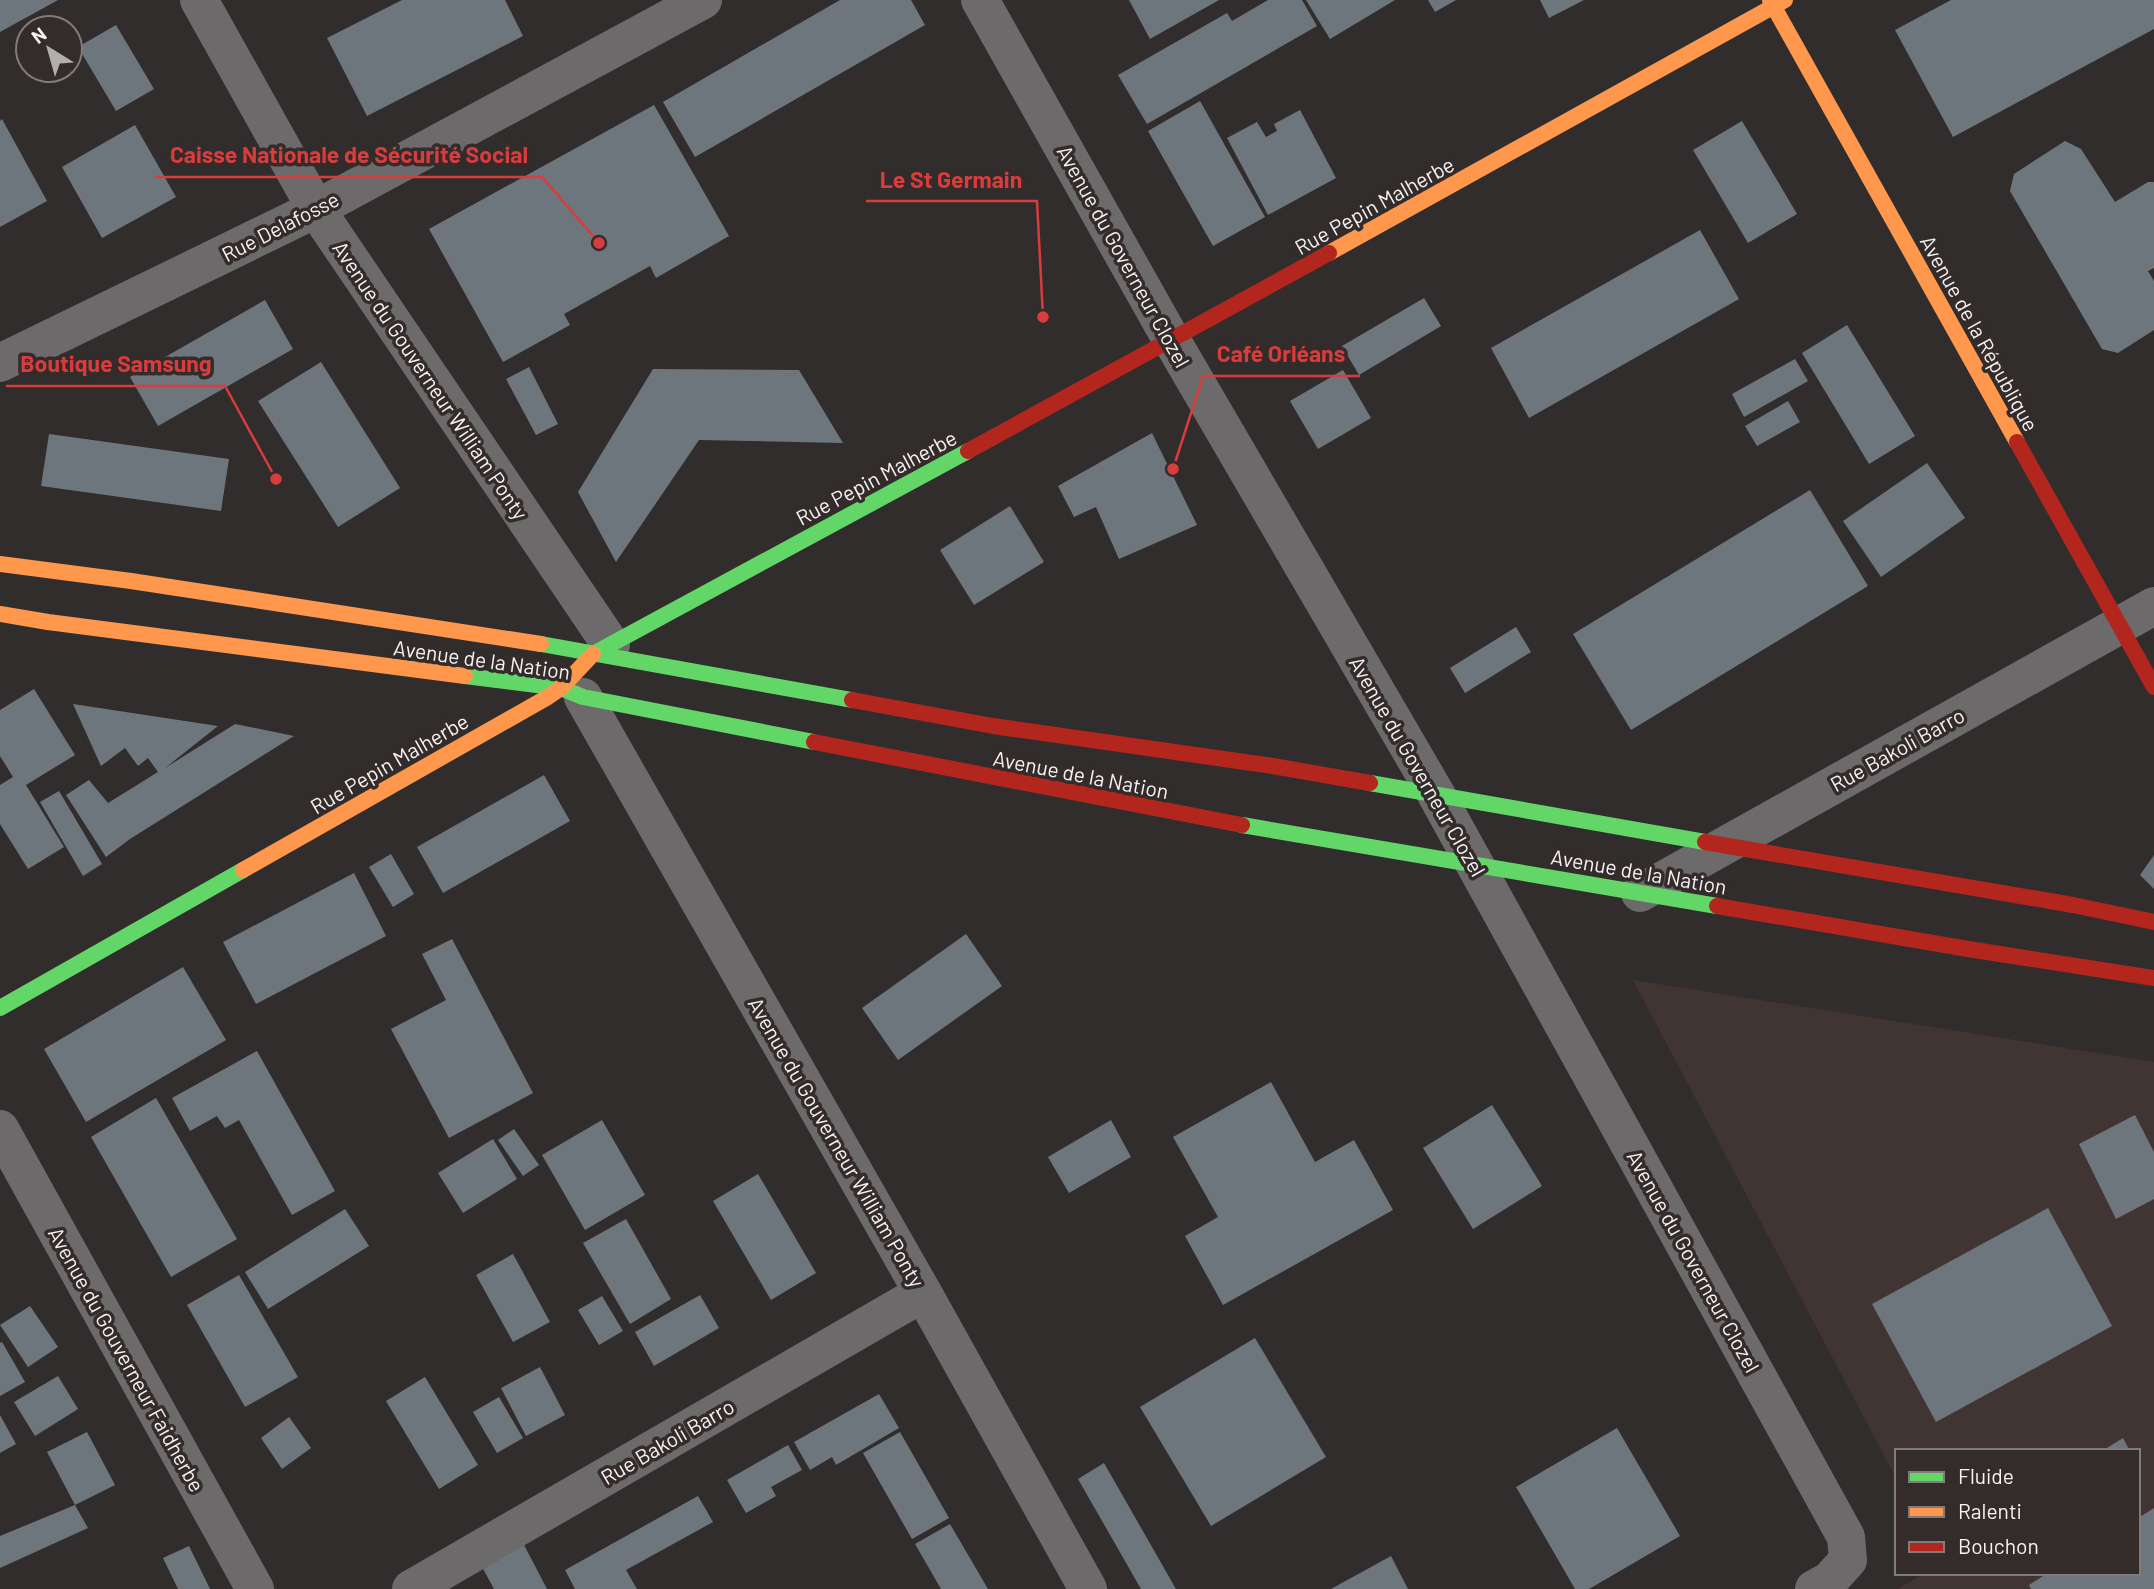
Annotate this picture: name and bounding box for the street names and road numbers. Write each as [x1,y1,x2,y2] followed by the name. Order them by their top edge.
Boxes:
[1052,141,1196,371] street label: Avenue du Governeur Clozel
[1290,151,1458,259] street label: Rue Pepin Malherbe
[217,186,343,266] street label: Rue Delafosse
[1916,231,2044,435] street label: Avenue de la République
[328,236,534,524] street label: Avenue du Gouverneur William Ponty
[791,424,961,530] street label: Rue Pepin Malherbe
[392,634,572,684] street label: Avenue de la Nation
[1345,651,1491,881] street label: Avenue du Governeur Clozel
[1826,702,1968,796] street label: Rue Bakoli Barro
[306,708,472,818] street label: Rue Pepin Malherbe
[991,745,1171,803] street label: Avenue de la Nation
[1549,843,1729,899] street label: Avenue de la Nation
[744,993,931,1292] street label: Avenue du Gouverneur William Ponty
[1622,1146,1766,1376] street label: Avenue du Governeur Clozel
[44,1222,210,1496] street label: Avenue du Gouverneur Faidherbe
[596,1393,738,1489] street label: Rue Bakoli Barro

